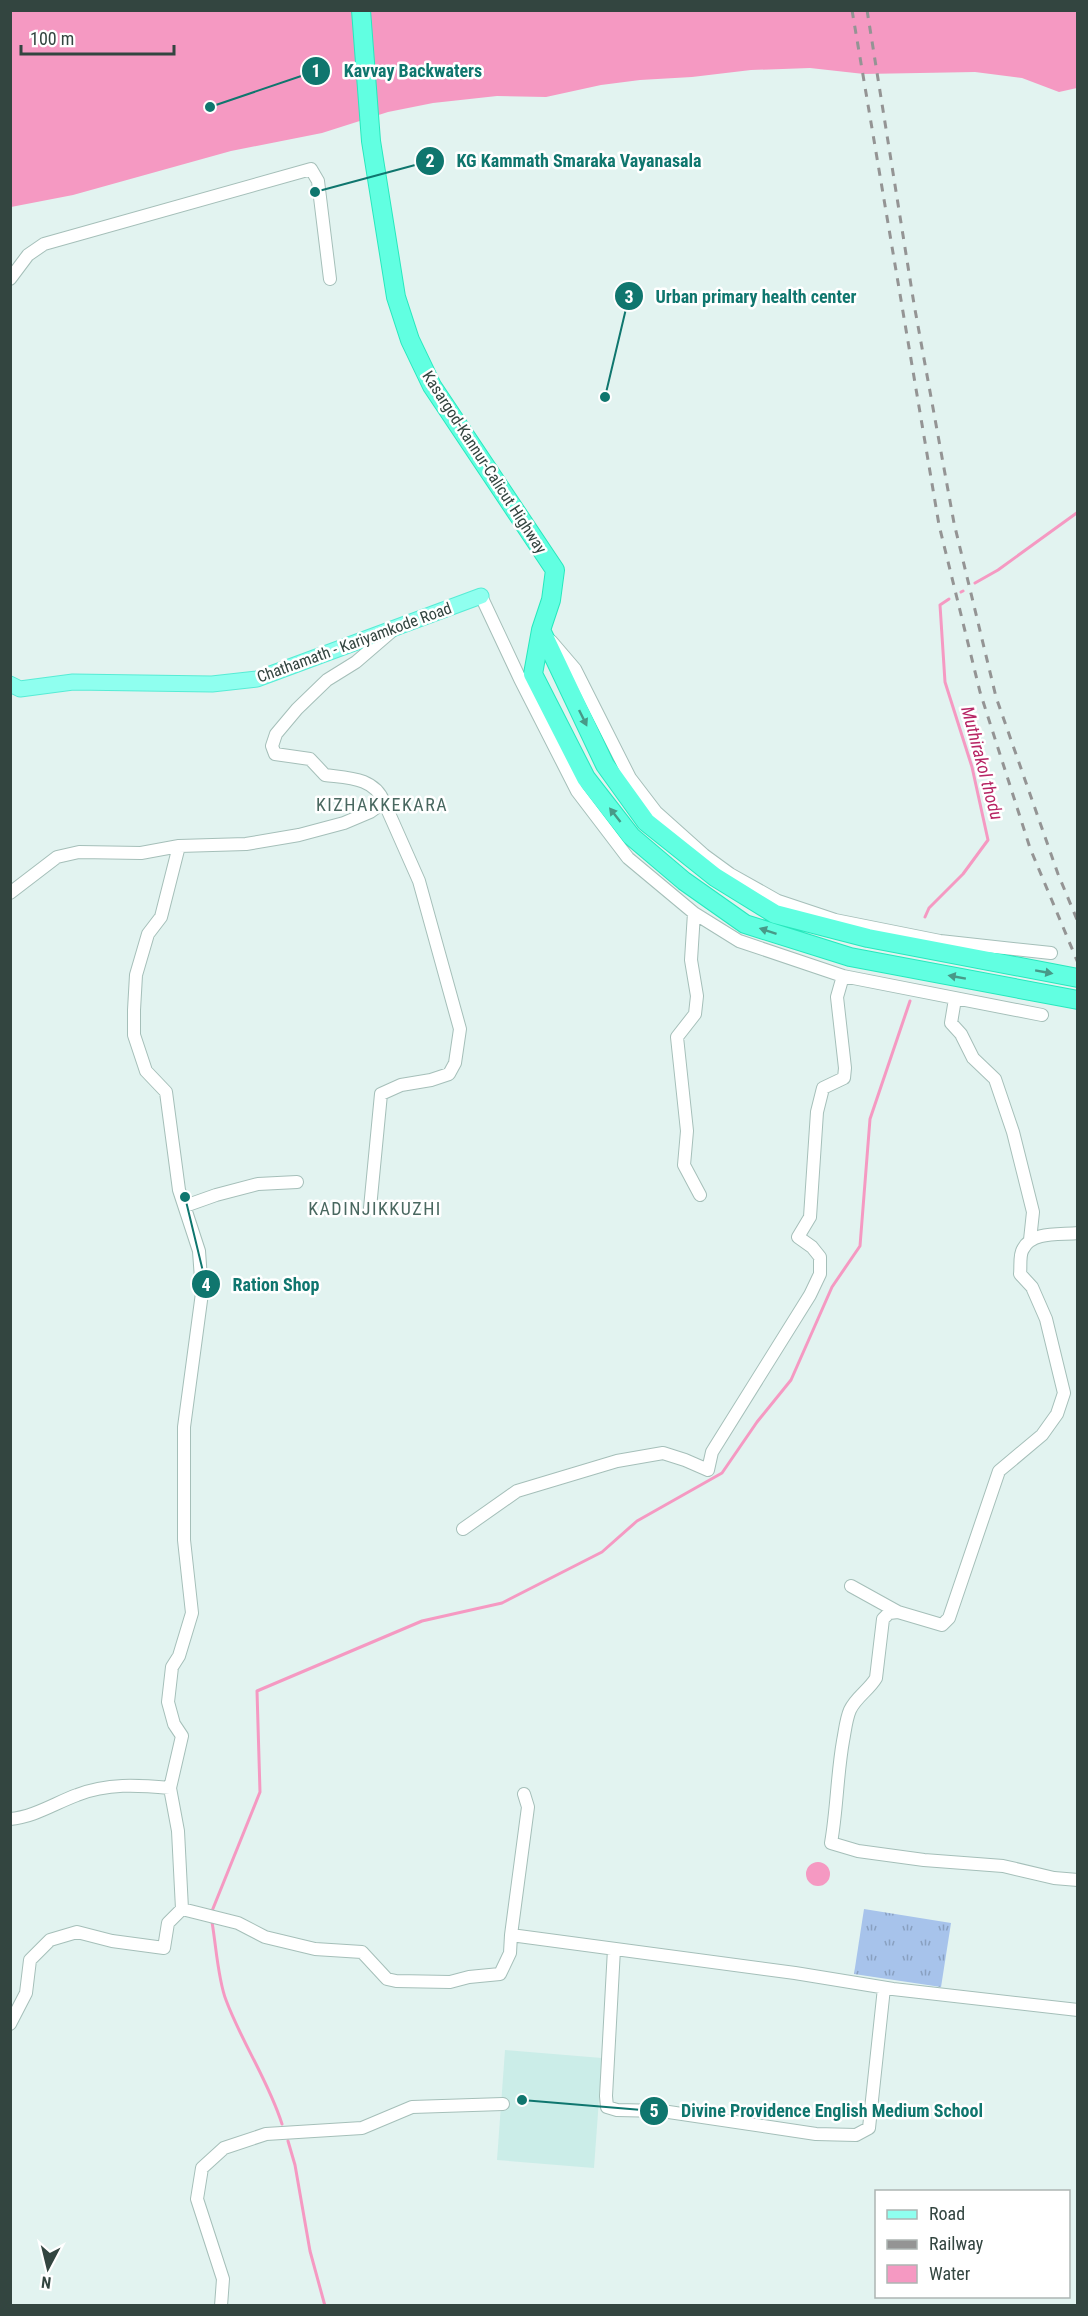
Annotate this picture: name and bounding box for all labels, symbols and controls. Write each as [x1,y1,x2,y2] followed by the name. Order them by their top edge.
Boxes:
[21,18,174,56] scale bar
[30,28,74,49] text: 100 m
[301,53,494,89] callout: Kavvay Backwaters
[311,60,321,81] text: 1
[344,60,482,81] text: Kavvay Backwaters
[415,143,714,179] callout: KG Kammath Smaraka Vayanasala
[425,150,435,171] text: 2
[456,150,702,171] text: KG Kammath Smaraka Vayanasala
[614,278,869,314] callout: Urban primary health center
[624,286,634,307] text: 3
[655,286,857,307] text: Urban primary health center
[418,367,551,557] street label: Kasargod-Kannur-Calicut Highway
[254,598,454,687] street label: Chathamath - Kariyamkode Road
[957,704,1008,823] water label: Muthirakol thodu
[578,710,587,727] one-way arrow
[316,794,448,815] district label: KIZHAKKEKARA
[609,807,621,822] one-way arrow
[759,926,777,935] one-way arrow
[1034,968,1053,977] one-way arrow
[947,972,966,981] one-way arrow
[308,1198,442,1219] district label: KADINJIKKUZHI
[191,1266,331,1302] callout: Ration Shop
[201,1274,211,1295] text: 4
[233,1274,320,1295] text: Ration Shop
[639,2093,995,2129] callout: Divine Providence English Medium School
[649,2100,659,2121] text: 5
[681,2100,983,2121] text: Divine Providence English Medium School
[875,2190,1070,2298] legend
[929,2203,965,2224] text: Road
[929,2233,984,2254] text: Railway
[18,2238,78,2298] north arrow
[929,2263,971,2284] text: Water
[40,2272,52,2292] text: N

